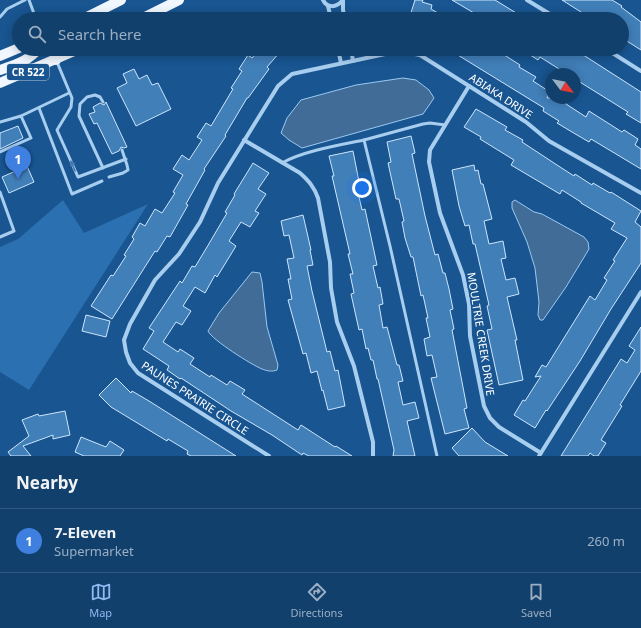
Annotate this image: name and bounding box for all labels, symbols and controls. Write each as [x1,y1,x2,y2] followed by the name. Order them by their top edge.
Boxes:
[12,12,629,56] search box
[26,23,48,45] icon: search
[58,24,141,44] text: Search here
[7,64,49,80] road number: CR 522
[545,68,581,104] north arrow
[467,69,536,122] street label: ABIAKA DRIVE
[5,146,31,179] pin: 1
[70,161,76,172] one-way arrow
[352,178,372,198] your location
[464,271,499,397] street label: MOULTRIE CREEK DRIVE
[139,357,252,438] street label: PAUNES PRAIRIE CIRCLE
[16,471,78,494] text: Nearby
[54,522,116,542] text: 7-Eleven
[25,532,33,550] text: 1
[587,532,625,550] text: 260 m
[54,542,134,560] text: Supermarket
[89,581,112,620] tab: Map
[290,581,343,620] tab: Directions
[521,581,552,620] tab: Saved

